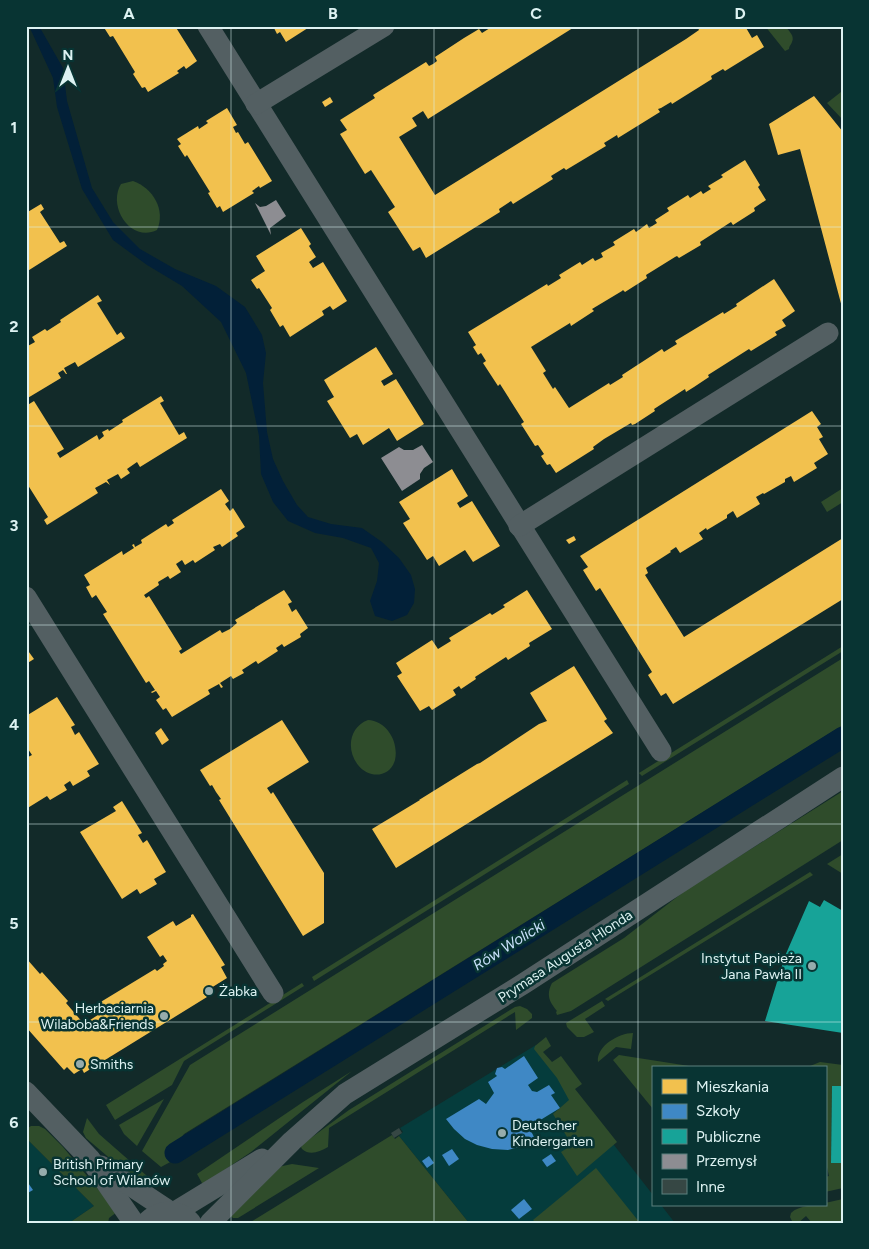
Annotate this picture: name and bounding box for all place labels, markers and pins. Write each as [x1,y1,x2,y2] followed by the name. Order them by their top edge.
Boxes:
[701,950,802,983] place label: Instytut Papieża Jana Pawła II
[806,960,818,972] marker: Instytut Papieża Jana Pawła II
[219,983,257,1000] place label: Żabka
[203,985,215,997] marker: Żabka
[41,1000,154,1033] place label: Herbaciarnia Wilaboba&Friends
[158,1010,170,1022] marker: Herbaciarnia Wilaboba&Friends
[90,1056,133,1073] place label: Smiths
[74,1058,86,1070] marker: Smiths
[512,1117,593,1150] place label: Deutscher Kindergarten
[496,1127,508,1139] marker: Deutscher Kindergarten
[53,1156,170,1189] place label: British Primary School of Wilanów
[37,1166,49,1178] marker: British Primary School of Wilanów

